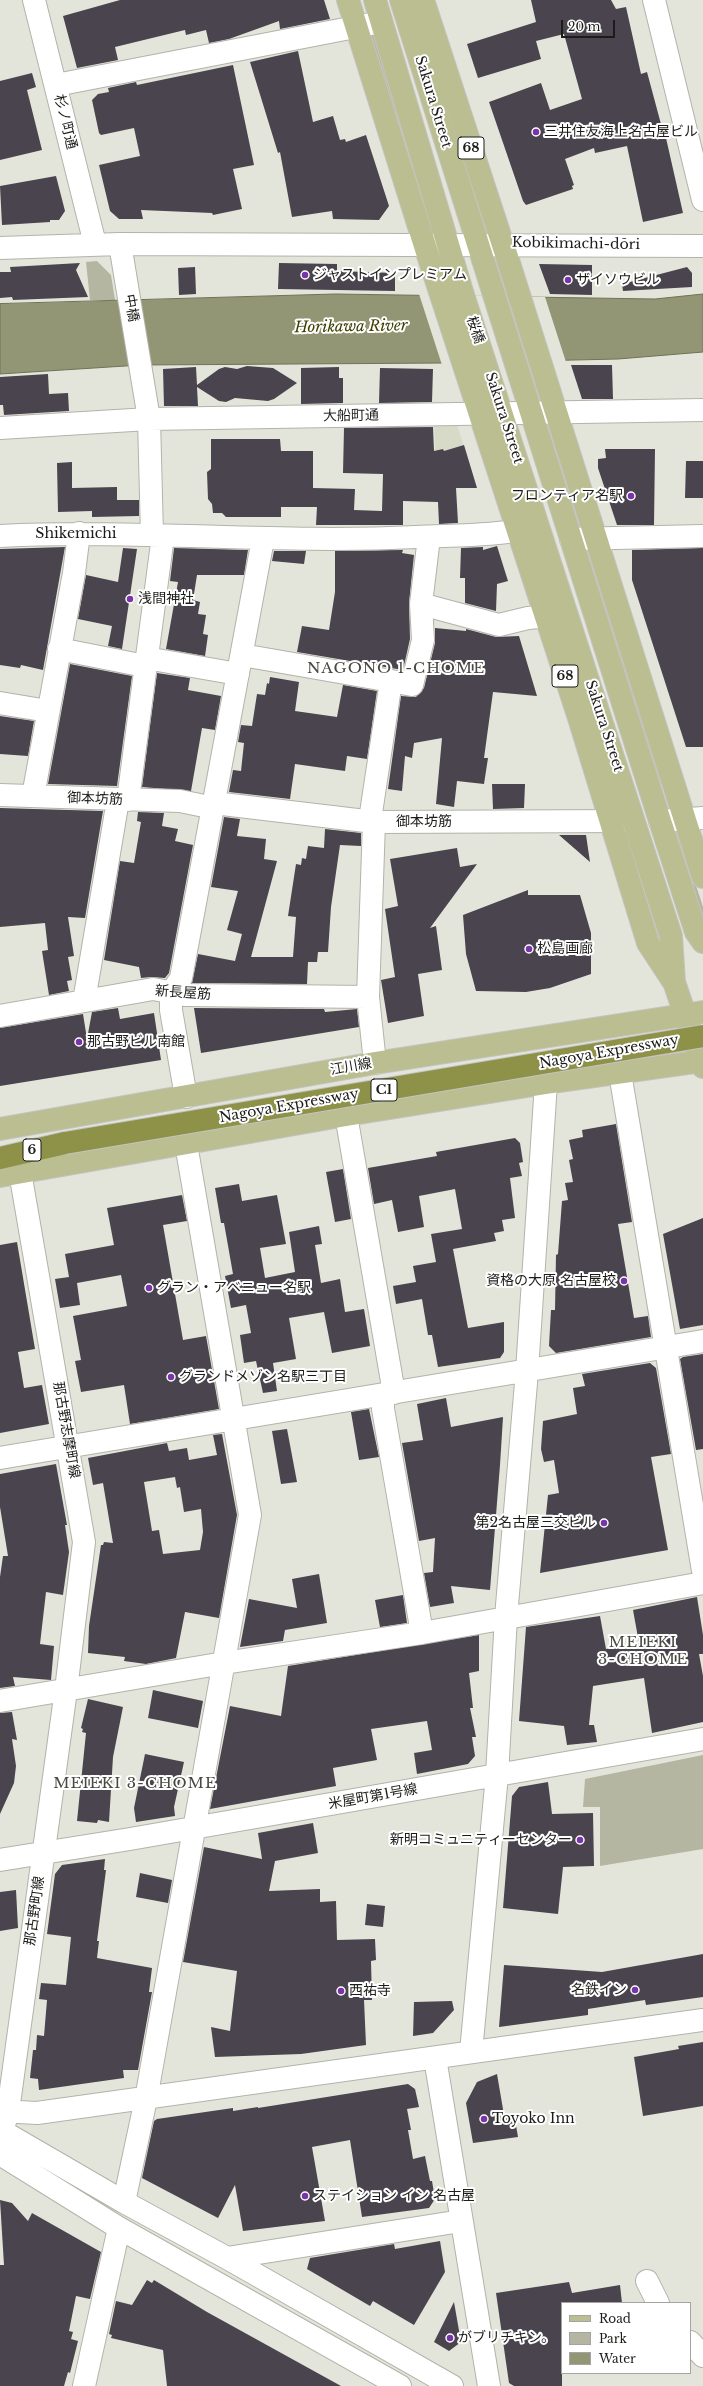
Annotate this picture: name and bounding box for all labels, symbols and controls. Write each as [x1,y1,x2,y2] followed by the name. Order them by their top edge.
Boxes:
[563,12,617,38] scale bar
[568,19,600,34] text: 20 m
[411,54,455,150] street label: Sakura Street
[50,93,80,151] street label: 杉ノ町通
[544,124,698,140] place label: 三井住友海上名古屋ビル
[531,127,541,137] marker: 三井住友海上名古屋ビル
[458,137,484,159] road number: 68
[512,234,640,254] street label: Kobikimachi-dōri
[313,267,467,283] place label: ジャストインプレミアム
[300,270,310,280] marker: ジャストインプレミアム
[576,272,660,288] place label: ザイソウビル
[563,275,573,285] marker: ザイソウビル
[120,293,142,323] street label: 中橋
[462,314,488,346] street label: 桜橋
[294,317,408,337] water label: Horikawa River
[481,370,527,466] street label: Sakura Street
[323,407,379,425] street label: 大船町通
[511,488,623,504] place label: フロンティア名駅
[626,491,636,501] marker: フロンティア名駅
[35,526,117,542] street label: Shikemichi
[138,591,194,607] place label: 浅間神社
[125,594,135,604] marker: 浅間神社
[307,660,485,678] district label: NAGONO 1-CHOME
[552,665,578,687] road number: 68
[581,678,627,774] street label: Sakura Street
[67,790,123,808] street label: 御本坊筋
[396,814,452,830] street label: 御本坊筋
[537,941,593,957] place label: 松島画廊
[524,944,534,954] marker: 松島画廊
[154,983,212,1003] street label: 新長屋筋
[538,1031,680,1073] street label: Nagoya Expressway
[87,1034,185,1050] place label: 那古野ビル南館
[74,1037,84,1047] marker: 那古野ビル南館
[329,1055,373,1079] street label: 江川線
[371,1079,397,1101] road number: C1
[218,1085,360,1127] street label: Nagoya Expressway
[23,1139,41,1161] road number: 6
[486,1273,616,1289] place label: 資格の大原 名古屋校
[619,1276,629,1286] marker: 資格の大原 名古屋校
[157,1280,311,1296] place label: グラン・アベニュー名駅
[144,1283,154,1293] marker: グラン・アベニュー名駅
[179,1369,347,1385] place label: グランドメゾン名駅三丁目
[166,1372,176,1382] marker: グランドメゾン名駅三丁目
[49,1380,83,1480] street label: 那古野志摩町線
[475,1515,596,1531] place label: 第2名古屋三交ビル
[599,1518,609,1528] marker: 第2名古屋三交ビル
[598,1634,688,1669] district label: MEIEKI 3-CHOME
[53,1775,217,1793] district label: MEIEKI 3-CHOME
[327,1781,419,1813] street label: 米屋町第1号線
[390,1832,572,1848] place label: 新明コミュニティーセンター
[575,1835,585,1845] marker: 新明コミュニティーセンター
[22,1875,48,1947] street label: 那古野町線
[571,1982,627,1998] place label: 名鉄イン
[349,1983,391,1999] place label: 西祐寺
[630,1985,640,1995] marker: 名鉄イン
[336,1986,346,1996] marker: 西祐寺
[492,2111,575,2127] place label: Toyoko Inn
[479,2114,489,2124] marker: Toyoko Inn
[313,2188,475,2204] place label: ステイション イン 名古屋
[300,2191,310,2201] marker: ステイション イン 名古屋
[561,2302,691,2374] legend
[599,2311,631,2326] text: Road
[458,2330,555,2346] place label: がブリチキン。
[599,2331,627,2346] text: Park
[445,2333,455,2343] marker: がブリチキン。
[599,2351,636,2366] text: Water

